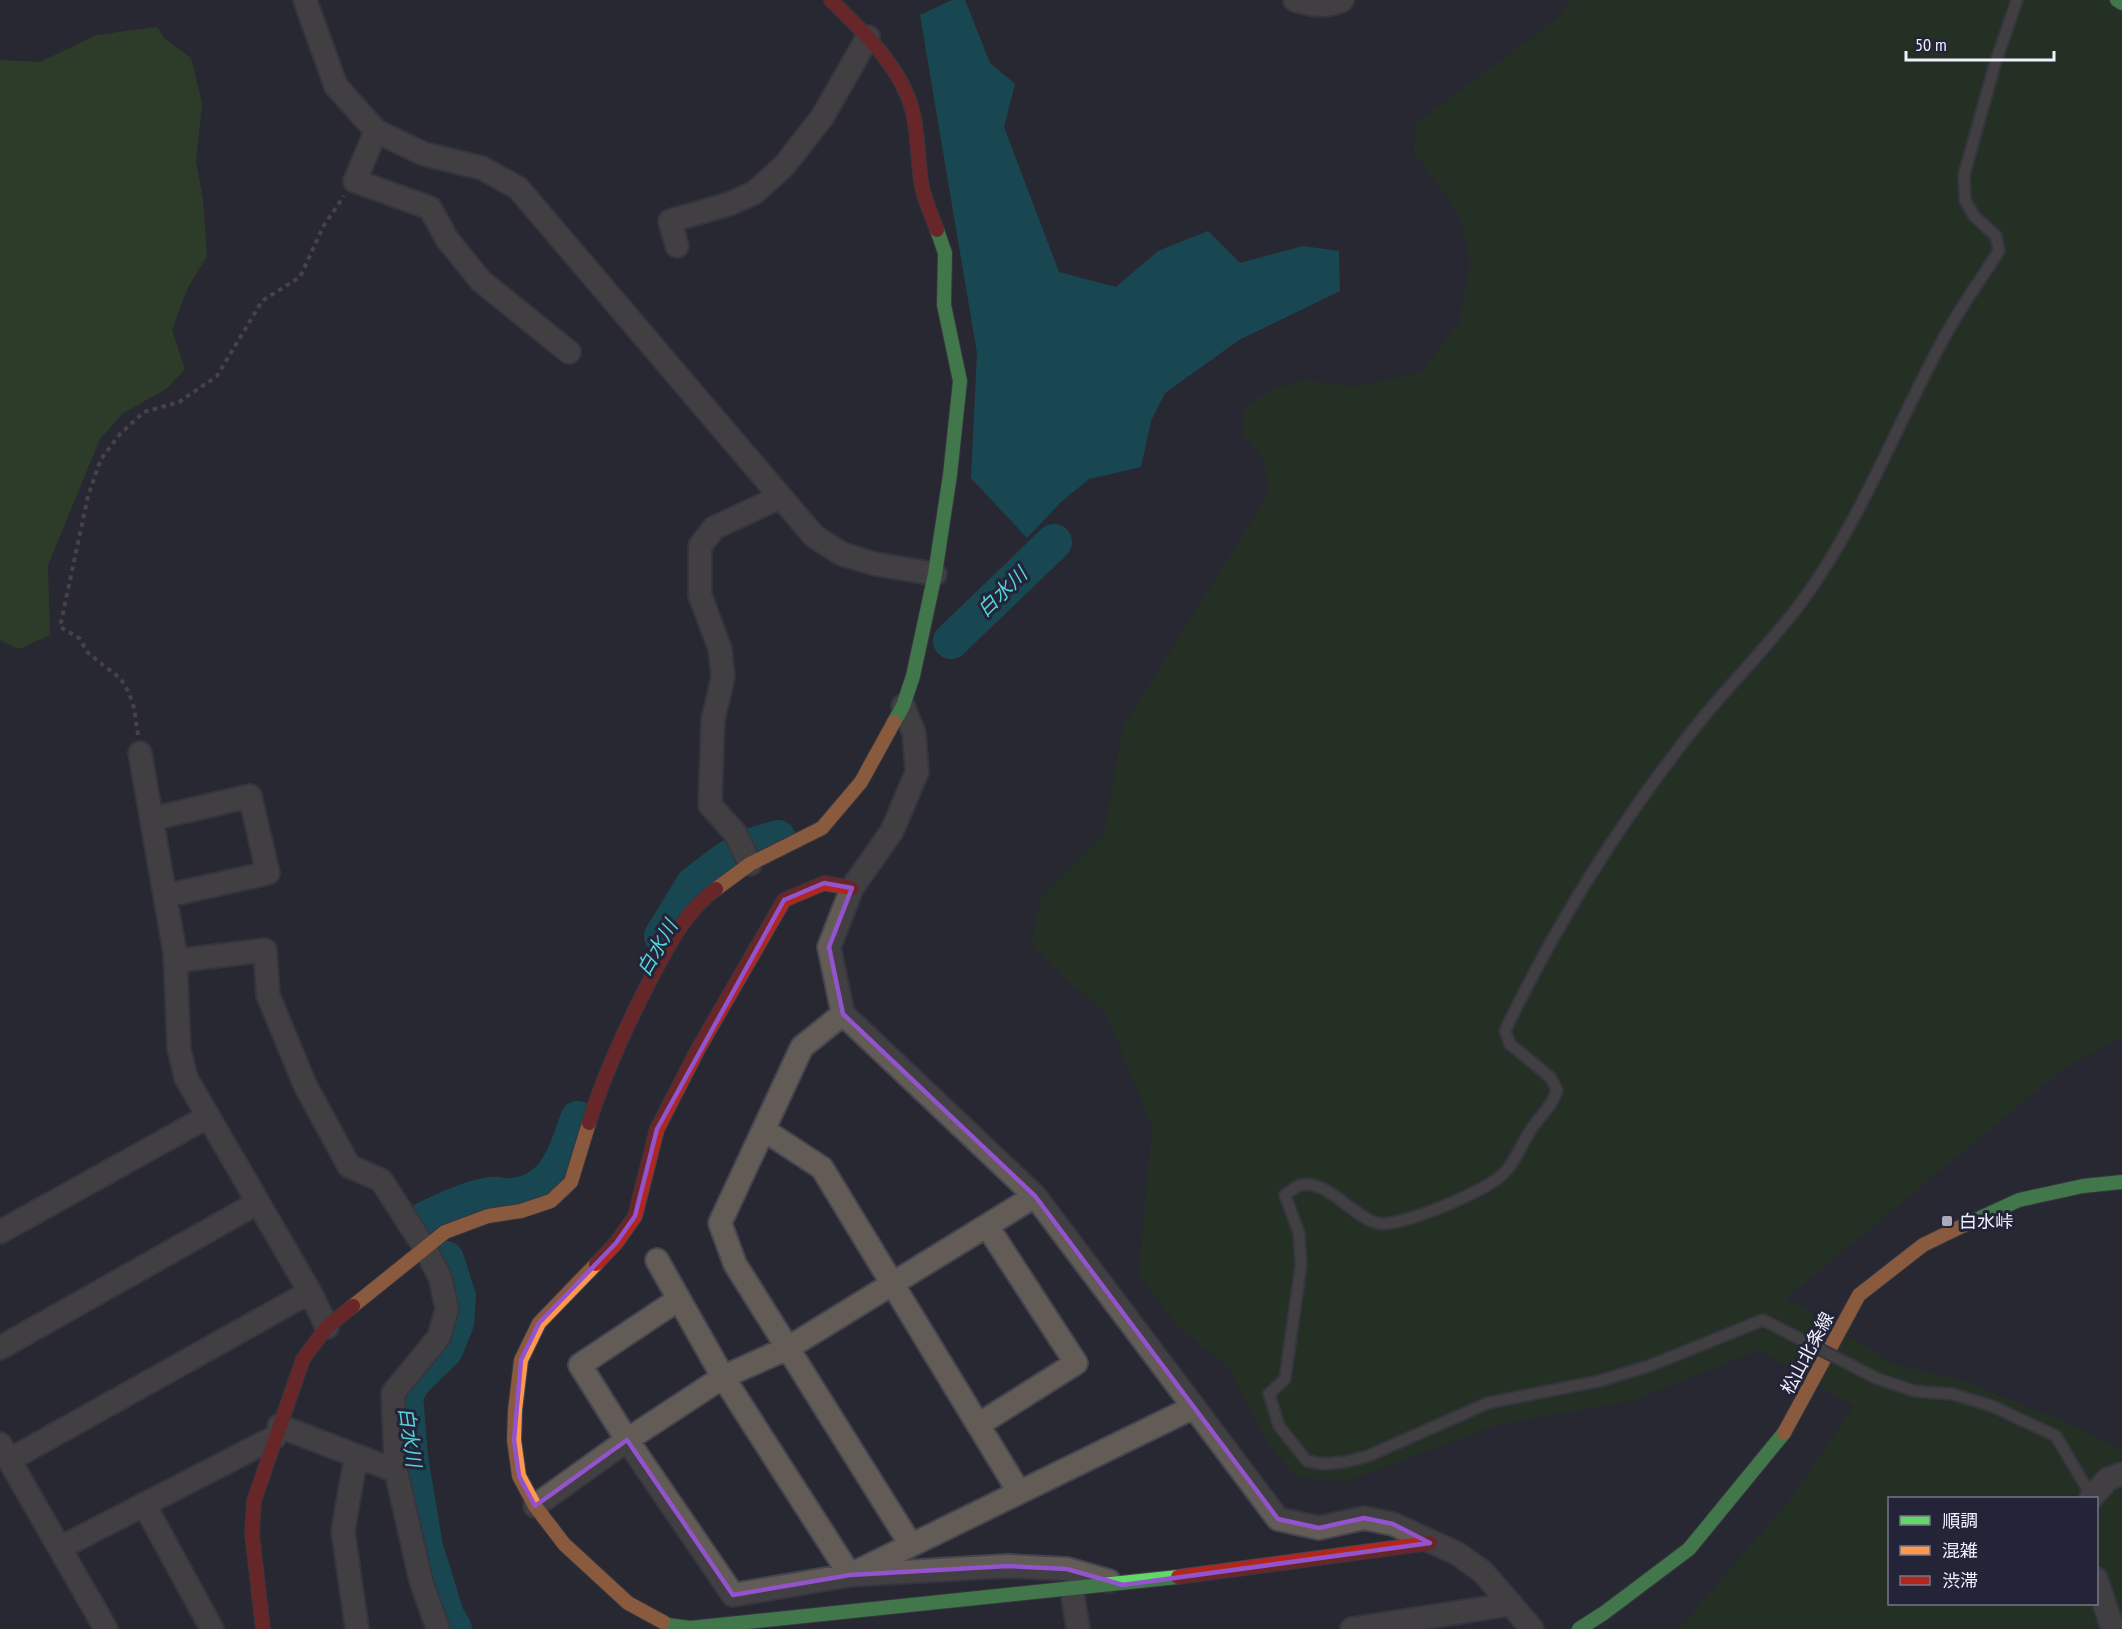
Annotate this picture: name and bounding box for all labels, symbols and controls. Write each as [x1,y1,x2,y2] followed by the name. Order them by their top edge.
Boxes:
[1906,24,2054,62] scale bar
[1915,33,1947,56] text: 50 m
[971,560,1034,622] water label: 白水川
[631,914,684,980] water label: 白水川
[1959,1210,2013,1233] place label: 白水峠
[1940,1214,1954,1228] marker: 白水峠
[1776,1308,1838,1398] street label: 松山北条線
[393,1405,427,1470] water label: 白水川
[1888,1497,2098,1605] legend
[1942,1509,1978,1532] text: 順調
[1942,1539,1978,1562] text: 混雑
[1942,1569,1978,1592] text: 渋滞

